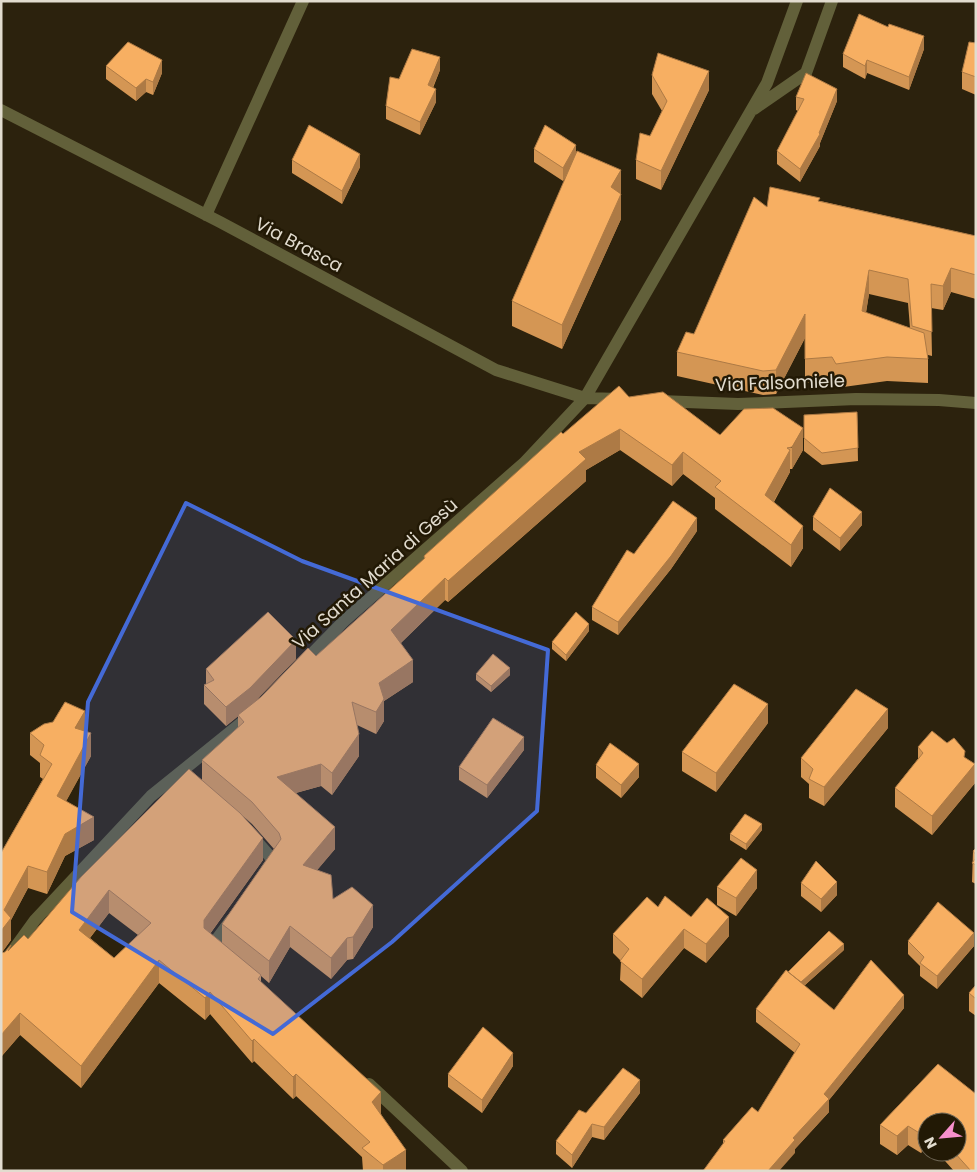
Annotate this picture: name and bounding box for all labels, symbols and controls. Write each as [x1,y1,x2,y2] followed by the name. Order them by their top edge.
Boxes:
[251,211,347,278] street label: Via Brasca
[715,368,845,397] street label: Via Falsomiele
[287,493,463,655] street label: Via Santa Maria di Gesù
[917,1112,967,1162] north arrow
[919,1134,942,1152] text: N

